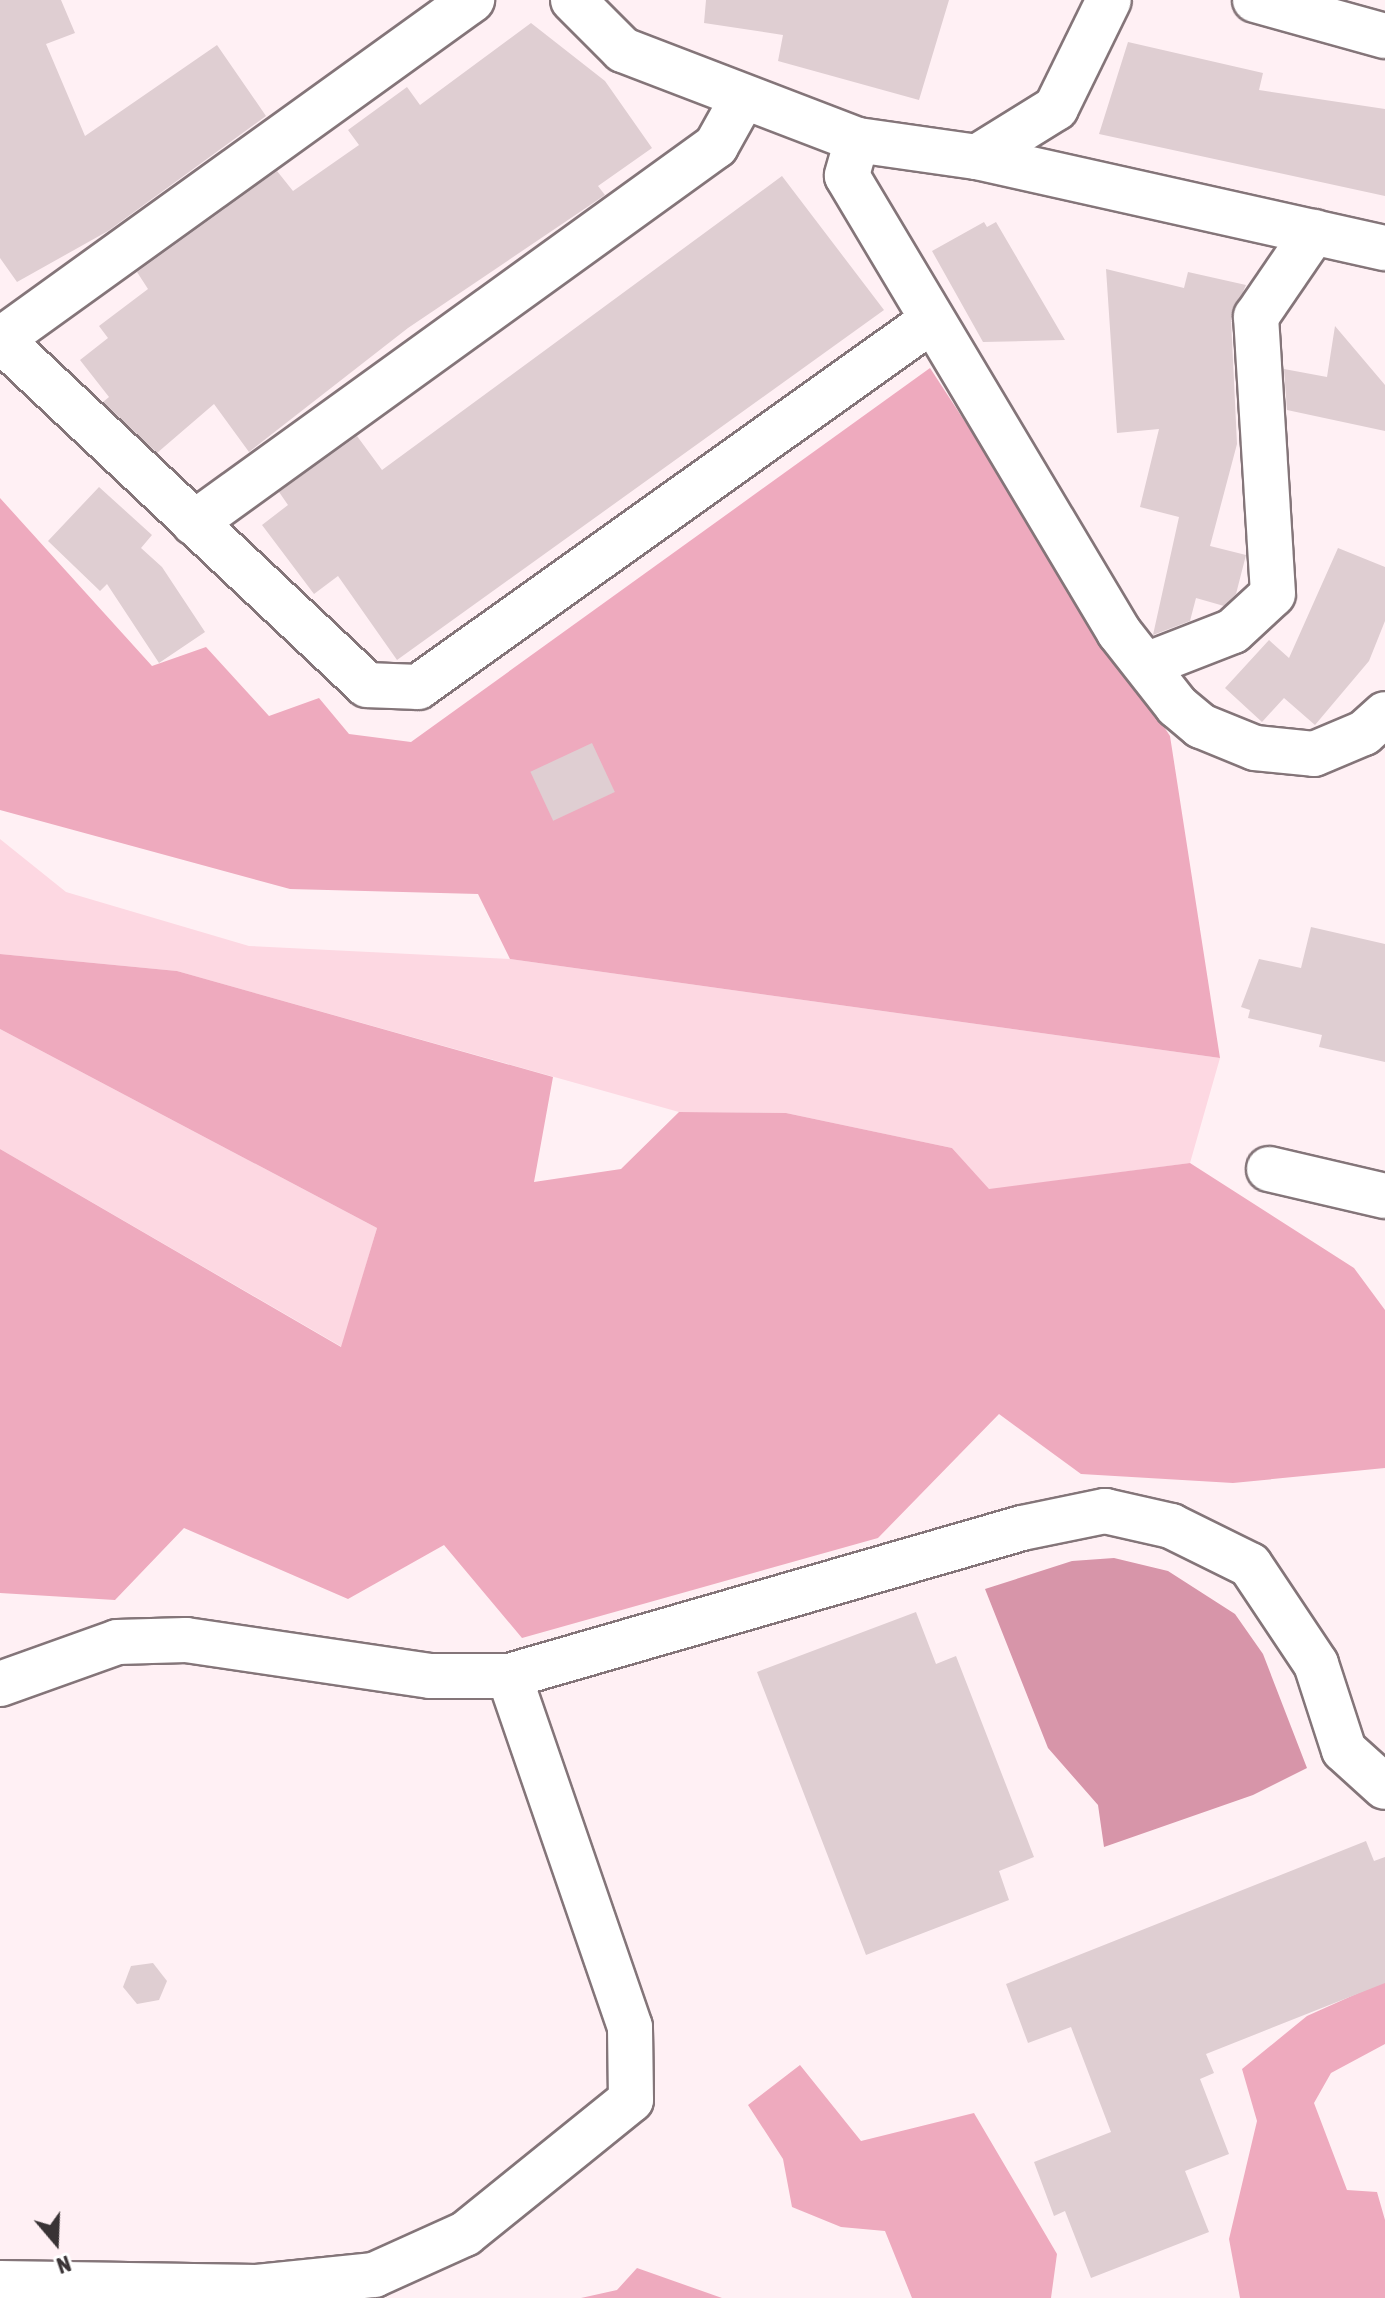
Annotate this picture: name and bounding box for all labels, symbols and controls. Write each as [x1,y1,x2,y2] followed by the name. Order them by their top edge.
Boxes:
[16,2202,96,2282] north arrow
[53,2250,74,2279] text: N

